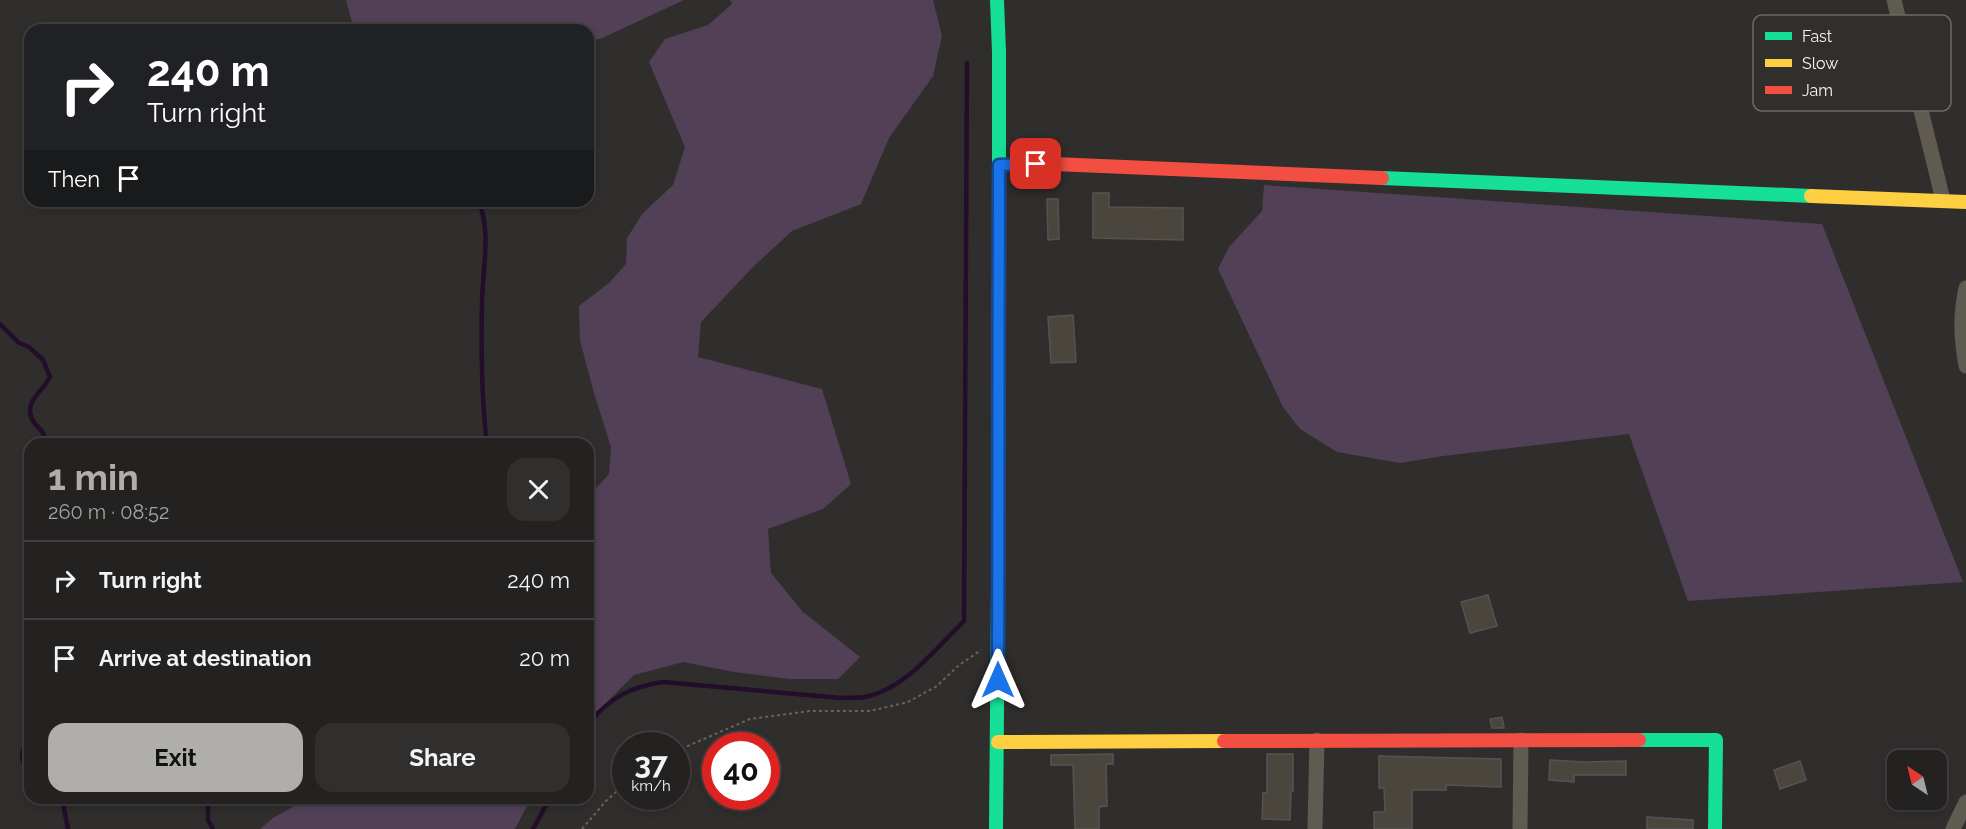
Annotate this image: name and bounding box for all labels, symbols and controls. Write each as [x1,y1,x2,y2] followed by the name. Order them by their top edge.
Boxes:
[1753,15,1951,111] legend
[1802,27,1833,46] text: Fast
[147,47,270,96] text: 240 m
[48,48,126,126] icon: right
[1802,54,1838,73] text: Slow
[1802,81,1833,100] text: Jam
[147,97,266,128] text: Turn right
[1010,138,1061,189] pin
[1019,147,1052,180] icon: arrive
[112,162,145,195] icon: arrive
[48,166,100,192] text: Then
[48,456,139,498] text: 1 min
[507,458,570,521] button: close
[48,500,169,524] text: 260 m · 08:52
[48,564,81,597] icon: right
[99,567,202,593] text: Turn right
[507,567,570,593] text: 240 m
[48,642,81,675] icon: arrive
[99,645,312,671] text: Arrive at destination
[519,645,570,671] text: 20 m
[966,648,1030,712] position arrow
[48,723,303,792] button: Exit
[315,723,570,792] button: Share
[702,732,780,810] speed limit sign: 40
[634,746,668,781] text: 37
[1887,750,1947,810] north arrow
[1887,750,1947,810] map controls
[631,777,671,795] text: km/h

